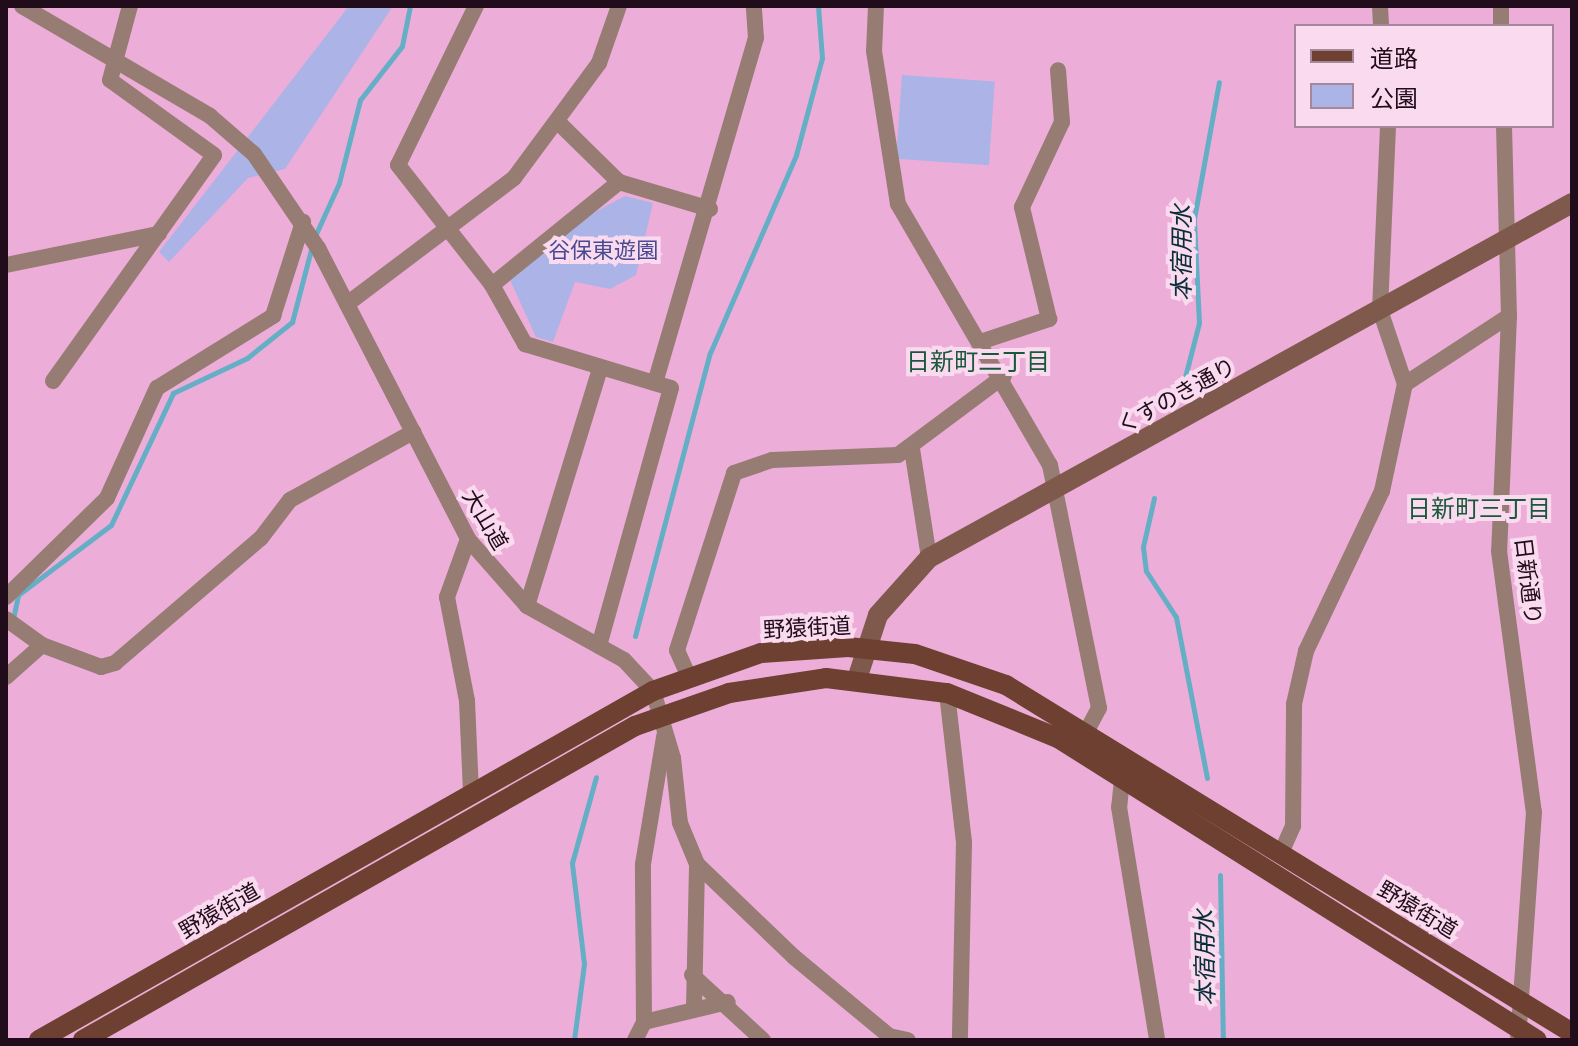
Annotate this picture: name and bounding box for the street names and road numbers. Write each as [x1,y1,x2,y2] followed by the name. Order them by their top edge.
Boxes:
[1112,351,1240,439] street label: くすのき通り
[458,484,514,554] street label: 大山道
[1511,536,1547,626] street label: 日新通り
[762,612,852,642] street label: 野猿街道
[1373,875,1463,943] street label: 野猿街道
[174,877,264,943] street label: 野猿街道

